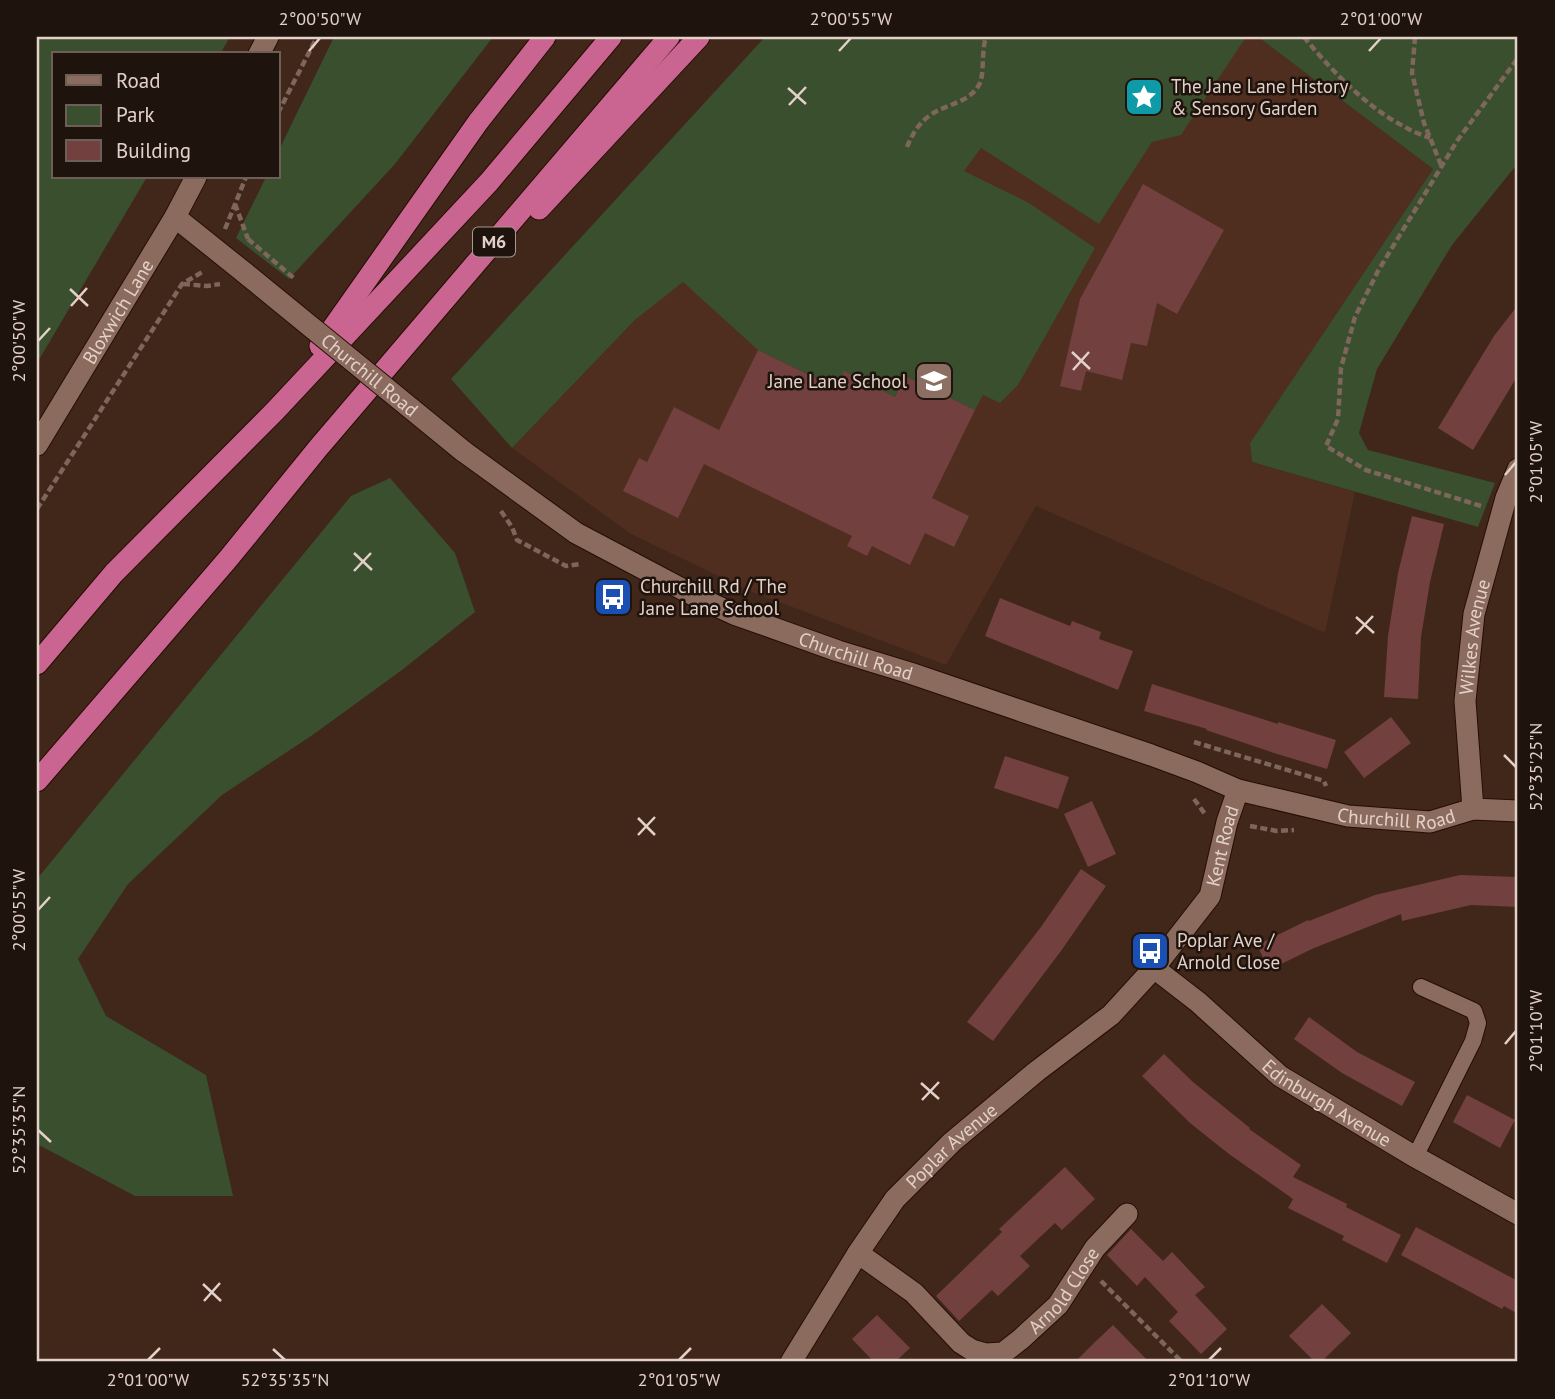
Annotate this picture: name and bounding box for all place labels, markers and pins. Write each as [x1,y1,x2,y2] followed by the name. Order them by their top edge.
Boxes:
[1171,74,1348,120] place label: The Jane Lane History & Sensory Garden
[1123,76,1165,118] place icon: The Jane Lane History & Sensory Garden
[913,360,955,402] school or university icon: Jane Lane School
[767,369,907,393] place label: Jane Lane School
[639,574,787,620] place label: Churchill Rd / The Jane Lane School
[592,576,634,618] bus stop icon: Churchill Rd / The Jane Lane School
[1177,928,1280,974] place label: Poplar Ave / Arnold Close
[1129,930,1171,972] bus stop icon: Poplar Ave / Arnold Close

